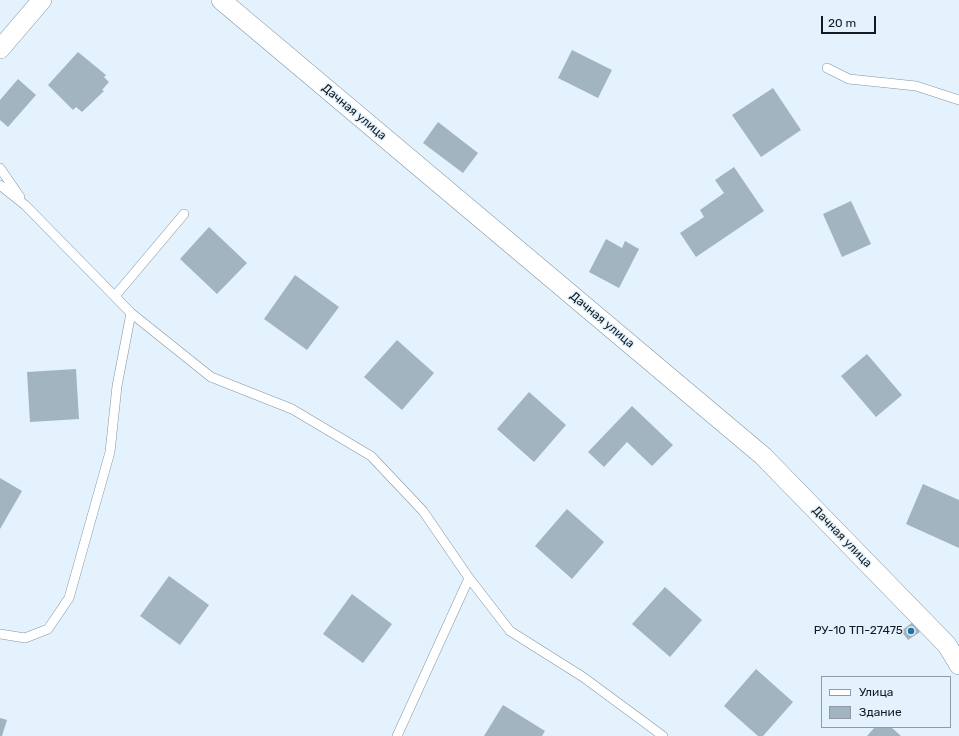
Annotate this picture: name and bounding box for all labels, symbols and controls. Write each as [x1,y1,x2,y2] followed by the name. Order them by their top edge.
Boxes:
[823,8,878,34] scale bar
[828,16,856,30] text: 20 m
[319,81,389,143] street label: Дачная улица
[567,289,637,351] street label: Дачная улица
[809,503,875,571] street label: Дачная улица
[814,624,903,638] place label: РУ-10 ТП-27475
[906,626,916,636] marker: РУ-10 ТП-27475
[821,676,951,728] legend
[859,685,893,699] text: Улица
[859,705,902,719] text: Здание

